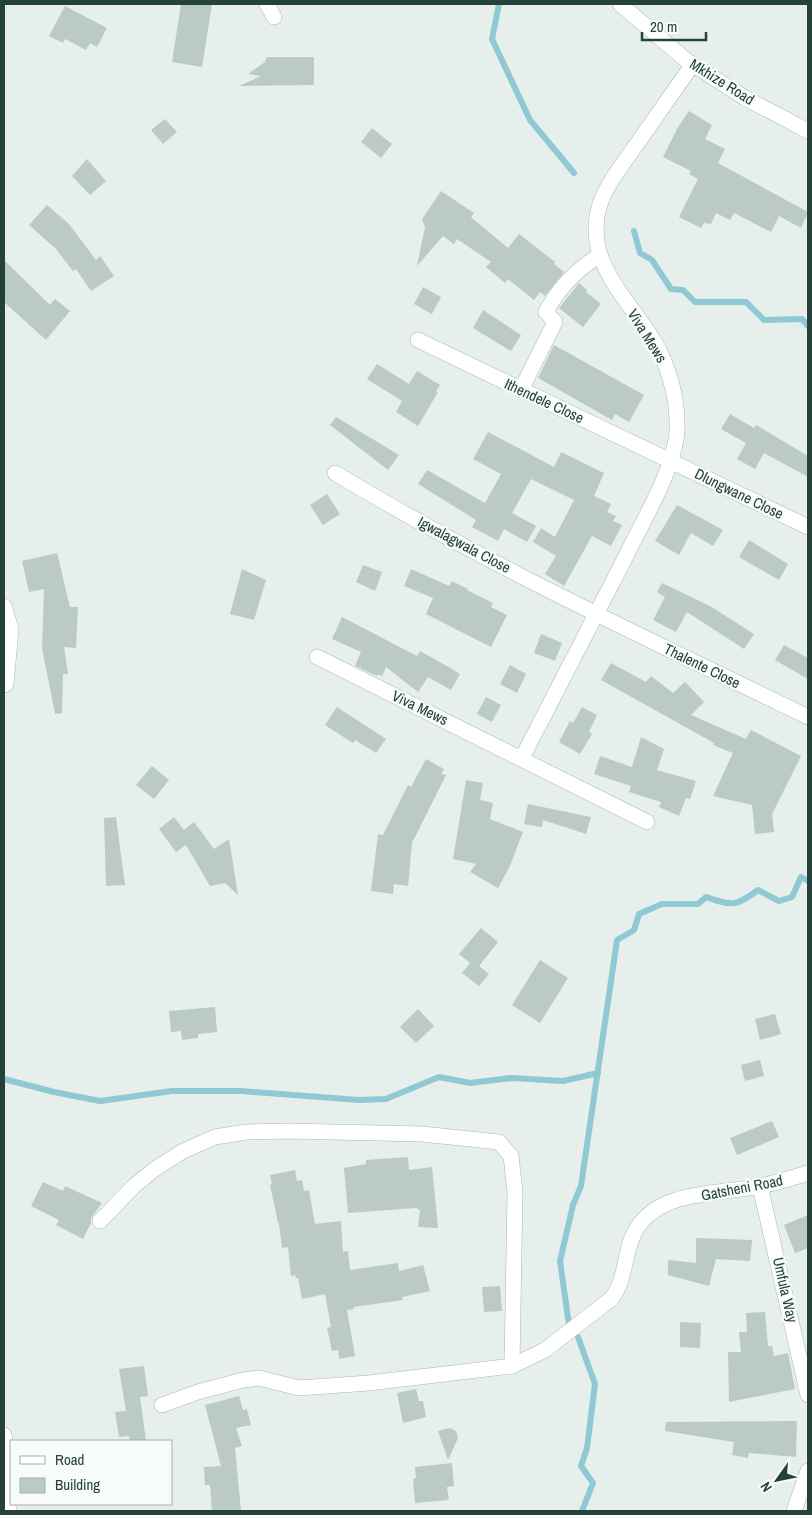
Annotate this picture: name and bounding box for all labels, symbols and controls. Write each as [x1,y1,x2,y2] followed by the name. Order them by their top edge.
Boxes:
[642,10,706,42] scale bar
[650,16,677,37] text: 20 m
[686,53,759,110] street label: Mkhize Road
[623,305,672,367] street label: Viva Mews
[501,373,588,428] street label: Ithendele Close
[691,463,787,524] street label: Dlungwane Close
[414,511,515,578] street label: Igwalagwala Close
[660,638,744,693] street label: Thalente Close
[389,685,452,730] street label: Viva Mews
[699,1169,785,1206] street label: Gatsheni Road
[768,1255,803,1325] street label: Umfula Way
[10,1440,172,1505] legend
[55,1449,84,1470] text: Road
[752,1455,802,1505] north arrow
[55,1474,100,1495] text: Building
[756,1479,776,1495] text: N

